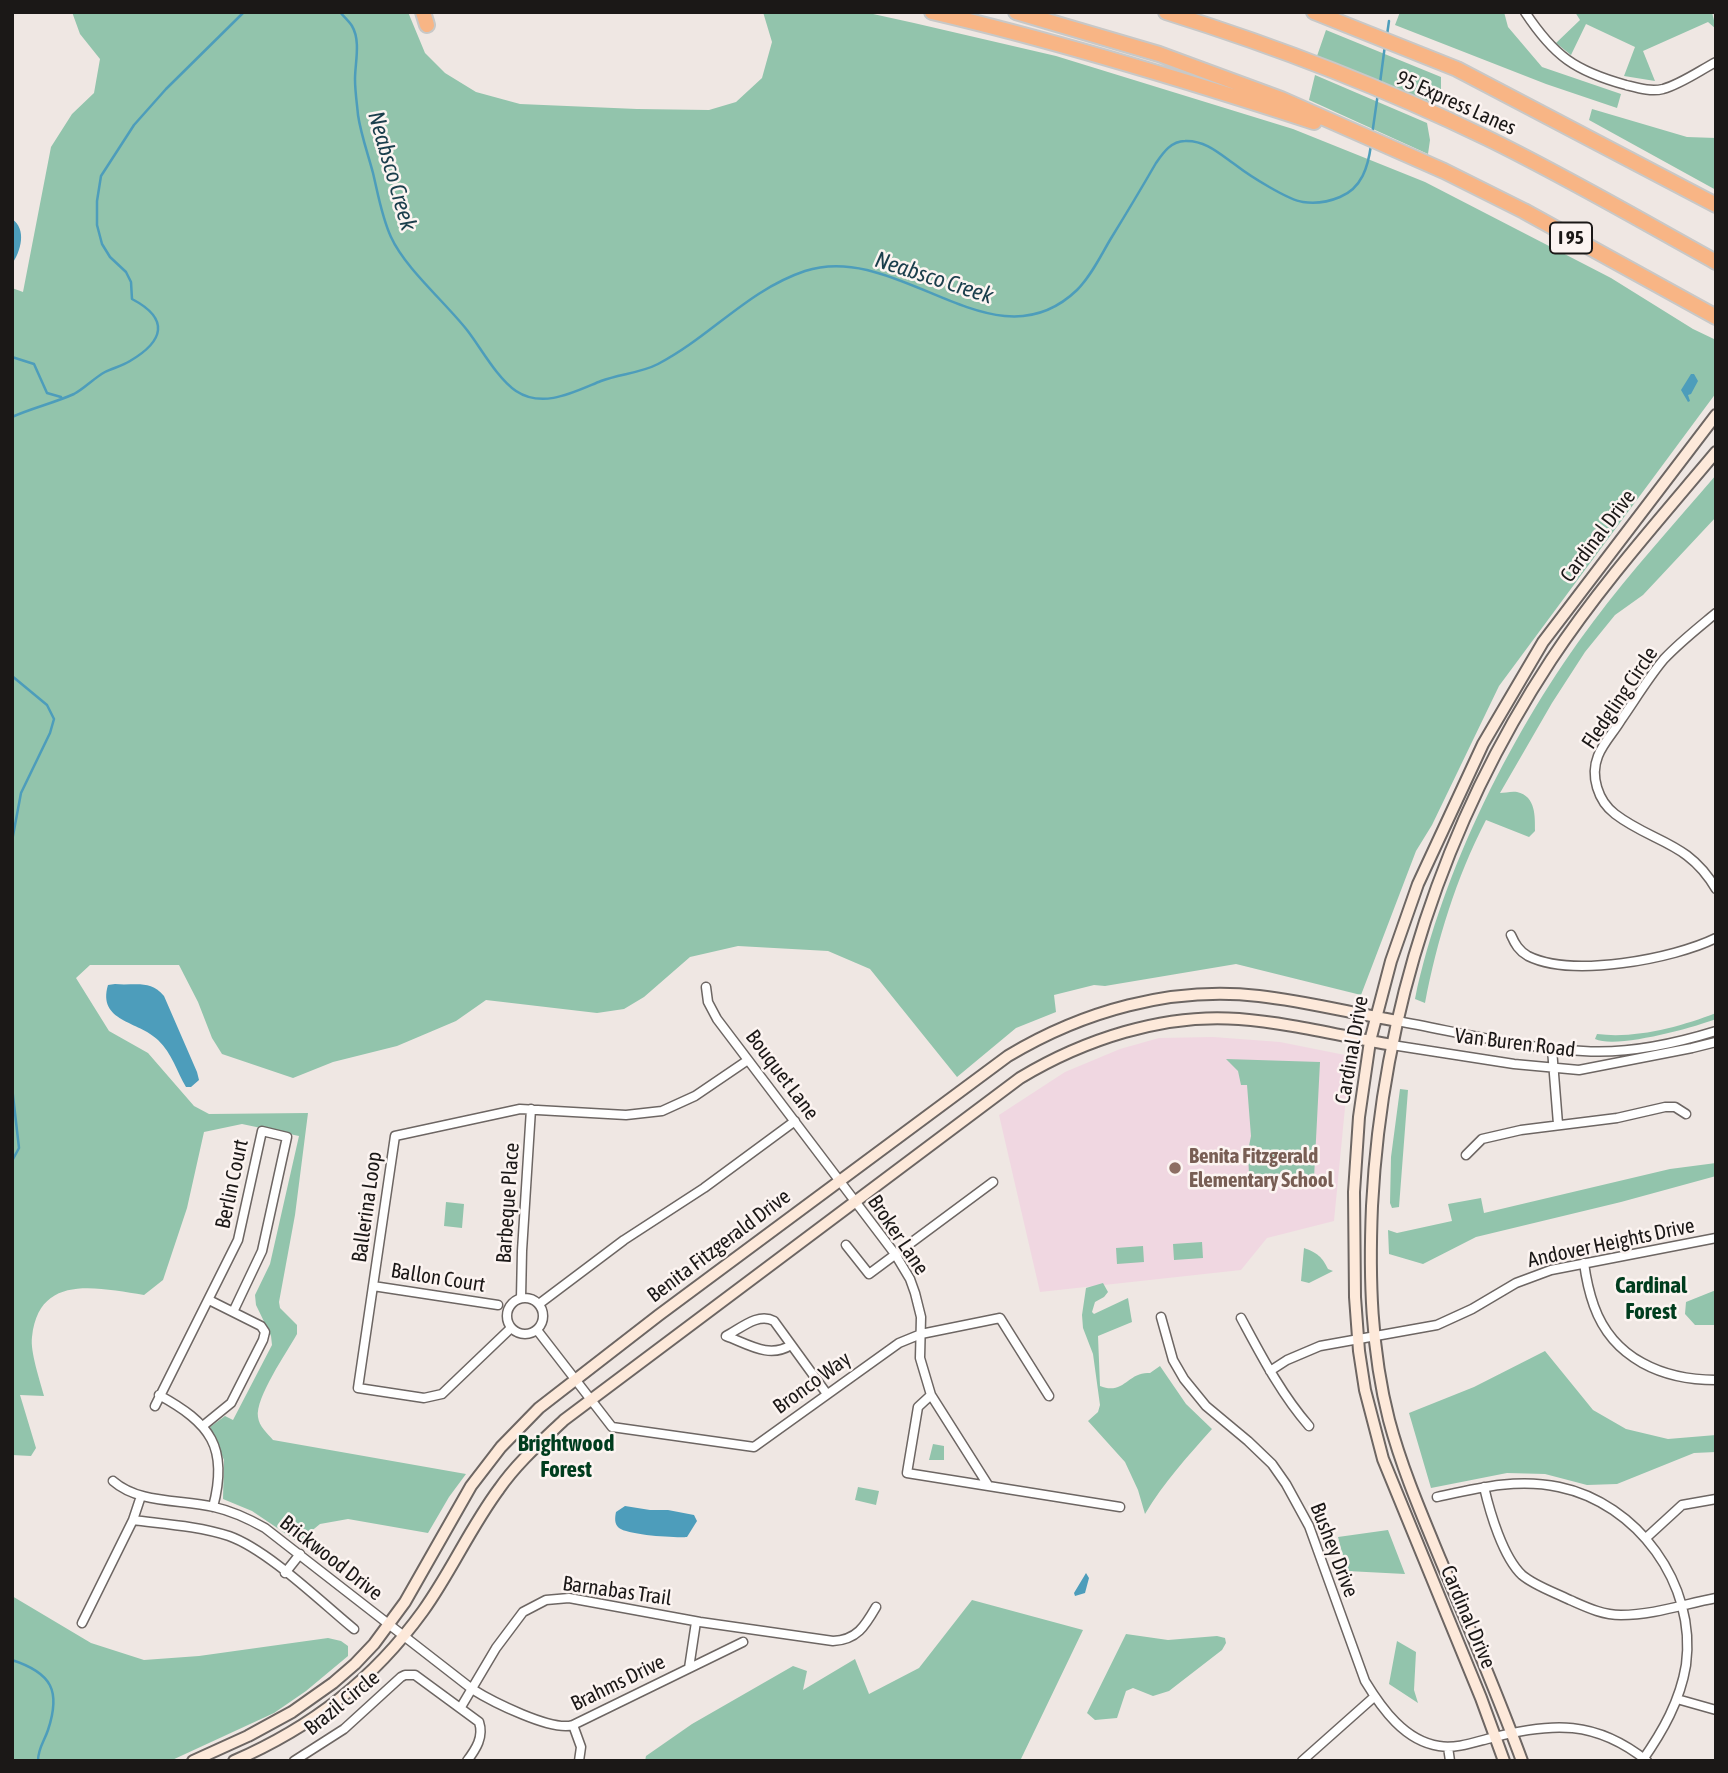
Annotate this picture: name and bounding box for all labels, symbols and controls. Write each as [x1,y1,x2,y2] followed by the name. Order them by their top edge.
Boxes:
[1392,65,1520,141] street label: 95 Express Lanes
[362,108,422,234] water label: Neabsco Creek
[1550,222,1592,254] road number: I 95
[871,246,997,310] water label: Neabsco Creek
[1555,485,1641,587] street label: Cardinal Drive
[1577,642,1663,754] street label: Fledgling Circle
[1330,994,1374,1106] street label: Cardinal Drive
[1453,1023,1577,1063] street label: Van Buren Road
[740,1025,824,1125] street label: Bouquet Lane
[210,1137,254,1231] street label: Berlin Court
[491,1142,525,1264] street label: Barbeque Place
[1189,1143,1333,1193] place label: Benita Fitzgerald Elementary School
[347,1150,387,1264] street label: Ballerina Loop
[1167,1160,1183,1176] marker: Benita Fitzgerald Elementary School
[642,1184,796,1308] street label: Benita Fitzgerald Drive
[862,1190,934,1280] street label: Broker Lane
[1525,1213,1697,1273] street label: Andover Heights Drive
[389,1258,487,1298] street label: Ballon Court
[1615,1272,1687,1326] district label: Cardinal Forest
[768,1346,856,1420] street label: Bronco Way
[518,1430,614,1484] district label: Brightwood Forest
[1304,1499,1364,1601] street label: Bushey Drive
[275,1510,387,1606] street label: Brickwood Drive
[1435,1562,1501,1672] street label: Cardinal Drive
[561,1571,673,1611] street label: Barnabas Trail
[567,1649,669,1717] street label: Brahms Drive
[299,1665,385,1741] street label: Brazil Circle

